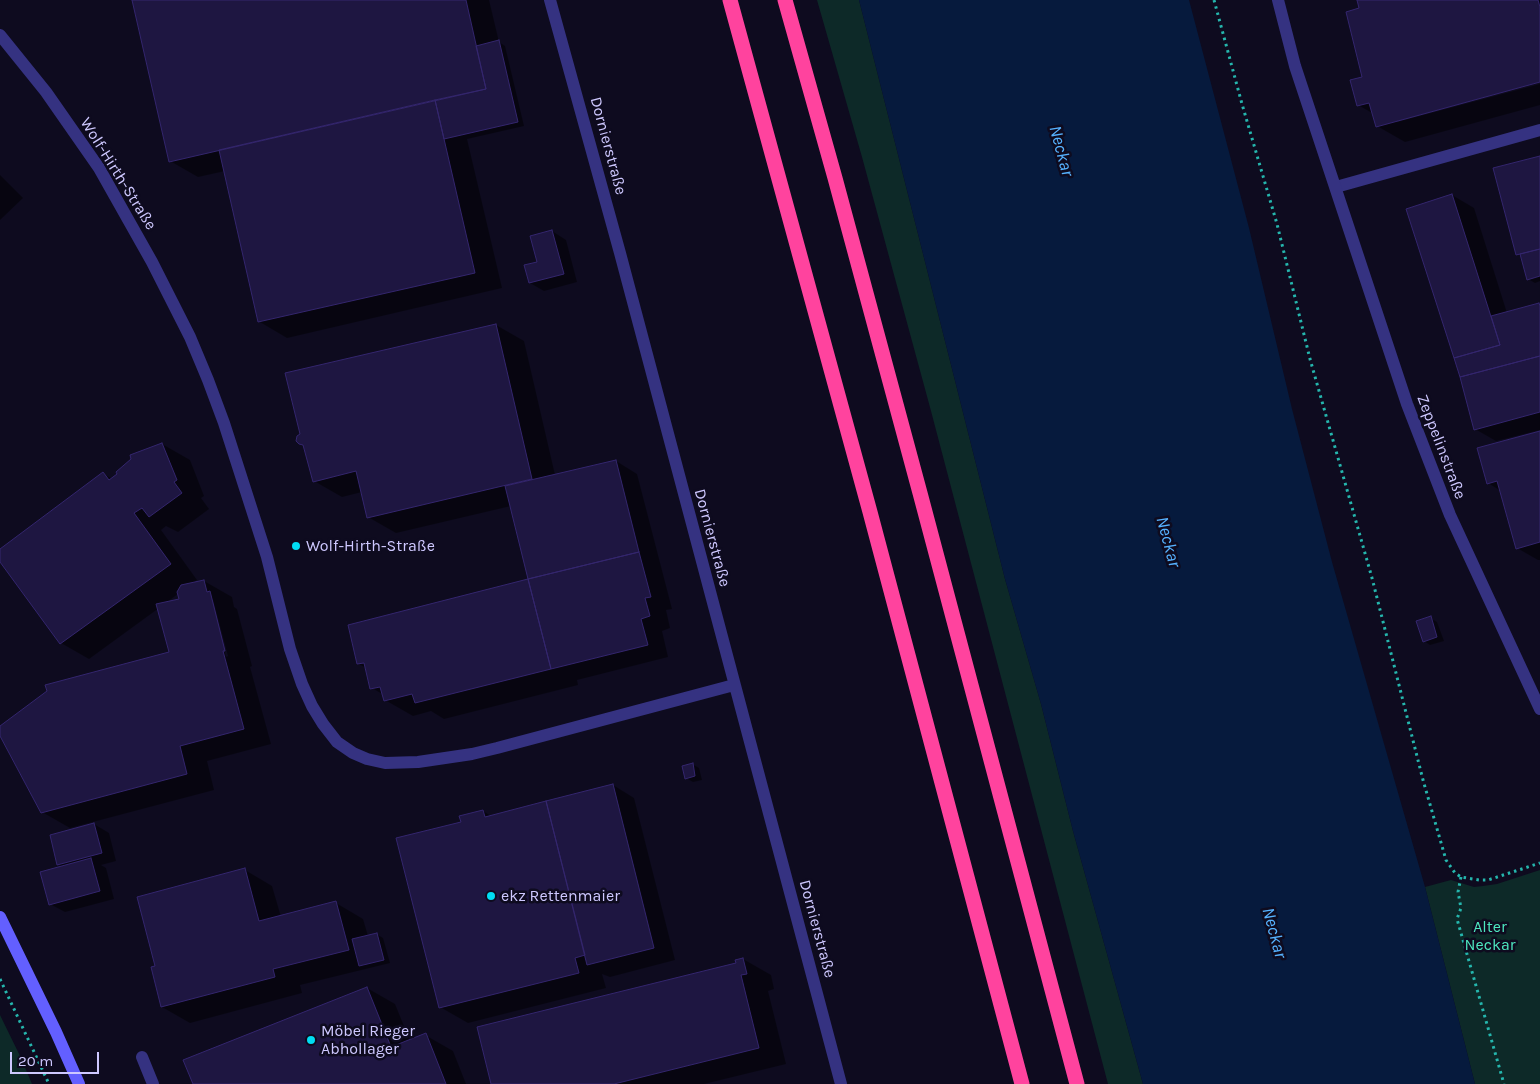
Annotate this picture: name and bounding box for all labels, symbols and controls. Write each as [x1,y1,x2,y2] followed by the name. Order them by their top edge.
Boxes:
[586,95,630,197] street label: Dornierstraße
[76,114,160,234] street label: Wolf-Hirth-Straße
[1044,123,1078,179] water label: Neckar
[1412,392,1470,502] street label: Zeppelinstraße
[690,487,734,589] street label: Dornierstraße
[1151,514,1185,570] water label: Neckar
[306,536,435,556] place label: Wolf-Hirth-Straße
[290,540,302,552] marker: Wolf-Hirth-Straße
[795,878,839,980] street label: Dornierstraße
[501,886,620,906] place label: ekz Rettenmaier
[485,890,497,902] marker: ekz Rettenmaier
[1257,905,1291,961] water label: Neckar
[1464,917,1516,955] park label: Alter Neckar
[321,1021,415,1059] place label: Möbel Rieger Abhollager
[305,1034,317,1046] marker: Möbel Rieger Abhollager
[12,1042,101,1074] scale bar
[18,1052,53,1070] text: 20 m

